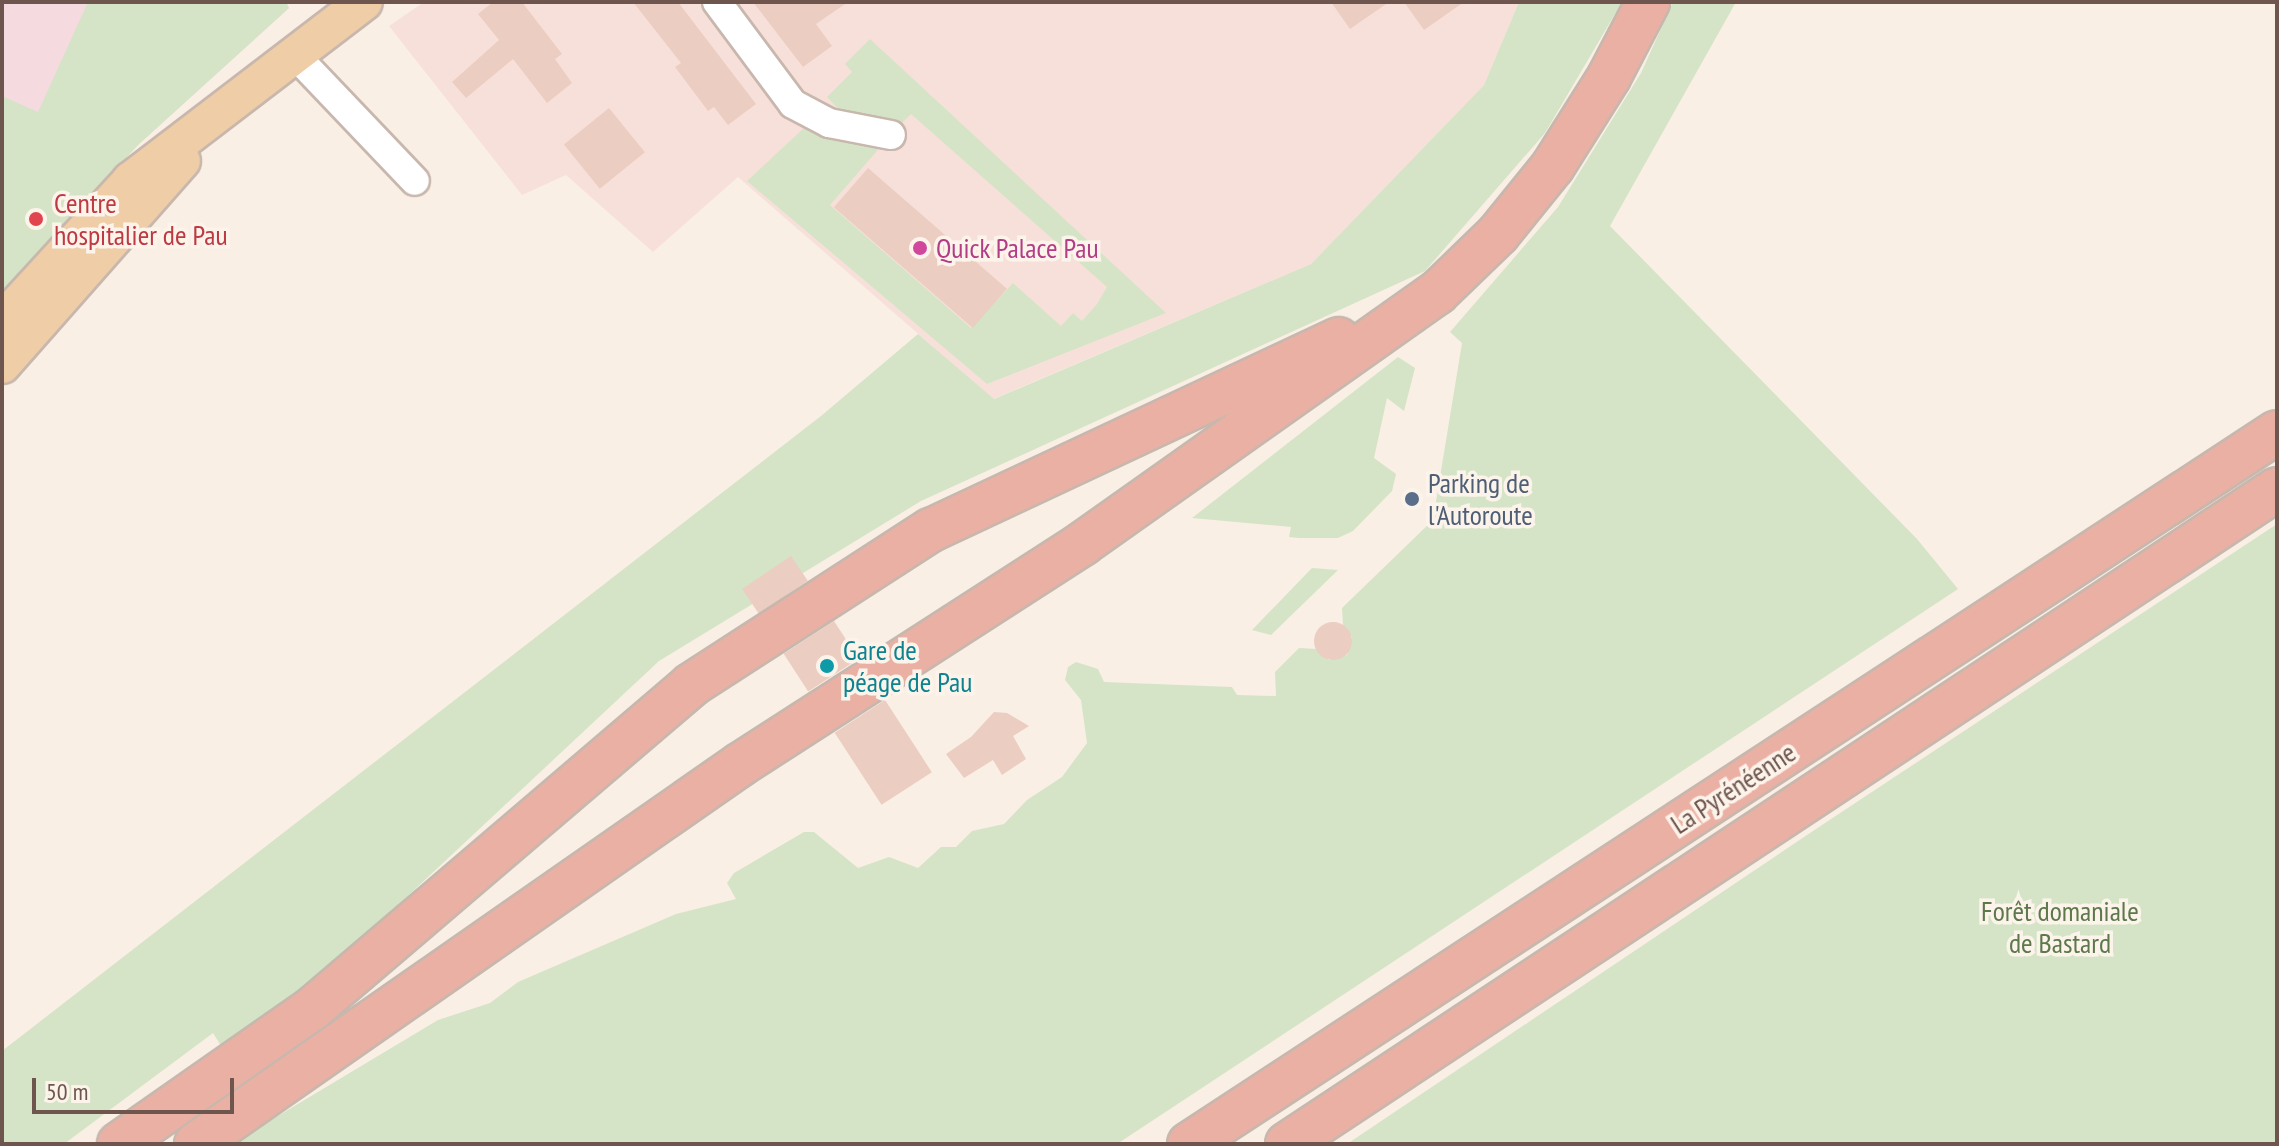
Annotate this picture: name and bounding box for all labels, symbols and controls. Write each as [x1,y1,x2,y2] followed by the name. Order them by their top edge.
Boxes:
[54,186,228,252] place label: Centre hospitalier de Pau
[25,208,47,230] marker: Centre hospitalier de Pau
[936,231,1099,265] place label: Quick Palace Pau
[911,239,929,257] marker: Quick Palace Pau
[1428,466,1533,532] place label: Parking de l'Autoroute
[1403,490,1421,508] marker: Parking de l'Autoroute
[843,633,972,699] place label: Gare de péage de Pau
[818,657,836,675] marker: Gare de péage de Pau
[1664,735,1802,841] street label: La Pyrénéenne
[1981,894,2139,960] park label: Forêt domaniale de Bastard
[36,1062,238,1112] scale bar
[46,1076,88,1107] text: 50 m

